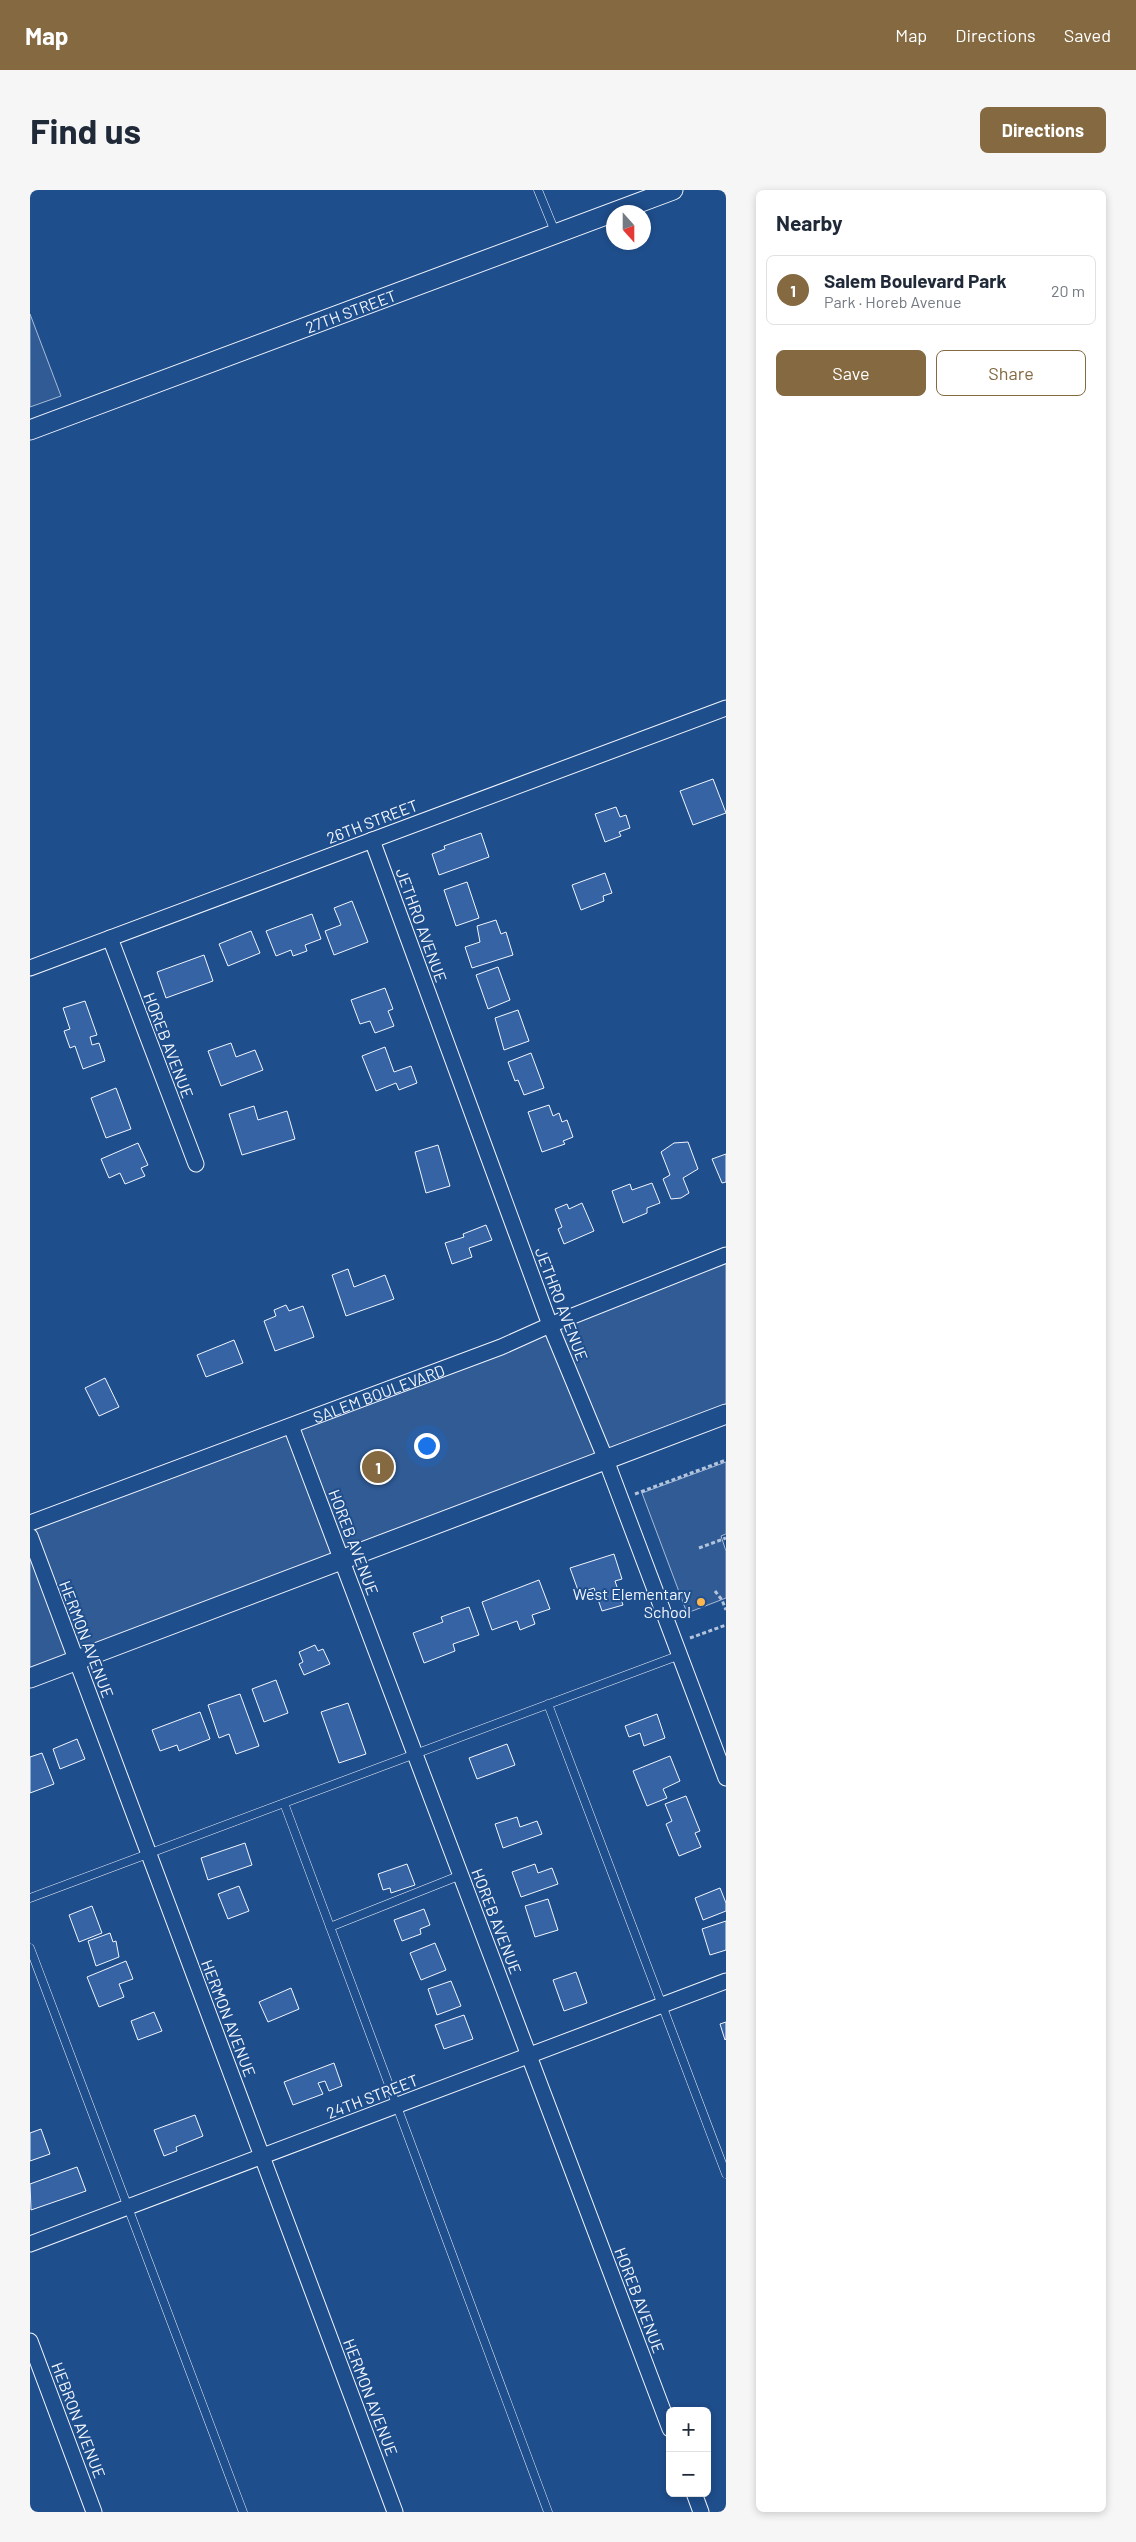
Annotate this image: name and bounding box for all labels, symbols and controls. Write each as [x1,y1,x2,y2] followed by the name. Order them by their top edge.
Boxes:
[25,21,68,50] text: Map
[895,24,927,46] text: Map
[955,24,1036,46] text: Directions
[1064,24,1111,46] text: Saved
[980,107,1106,153] button: Directions
[30,109,141,151] text: Find us
[606,205,651,250] north arrow
[776,210,842,235] text: Nearby
[824,269,1007,292] text: Salem Boulevard Park
[790,281,796,300] text: 1
[1051,281,1085,300] text: 20 m
[302,285,398,336] street label: 27TH STREET
[824,292,961,311] text: Park · Horeb Avenue
[776,350,926,396] button: Save
[936,350,1086,396] button: Share
[324,795,420,847] street label: 26TH STREET
[393,865,451,985] street label: JETHRO AVENUE
[140,989,198,1101] street label: HOREB AVENUE
[532,1245,592,1363] street label: JETHRO AVENUE
[310,1360,447,1426] street label: SALEM BOULEVARD
[414,1433,440,1459] your location
[362,1448,394,1486] pin: 1
[325,1486,383,1598] street label: HOREB AVENUE
[56,1578,118,1700] street label: HERMON AVENUE
[573,1584,692,1621] place label: West Elementary School
[695,1596,707,1608] marker: West Elementary School
[468,1865,526,1977] street label: HOREB AVENUE
[198,1957,260,2079] street label: HERMON AVENUE
[324,2070,420,2122] street label: 24TH STREET
[611,2244,669,2356] street label: HOREB AVENUE
[340,2336,402,2458] street label: HERMON AVENUE
[48,2359,110,2481] street label: HEBRON AVENUE
[666,2407,711,2497] map controls
[666,2407,711,2452] button: +
[666,2452,711,2497] button: −

